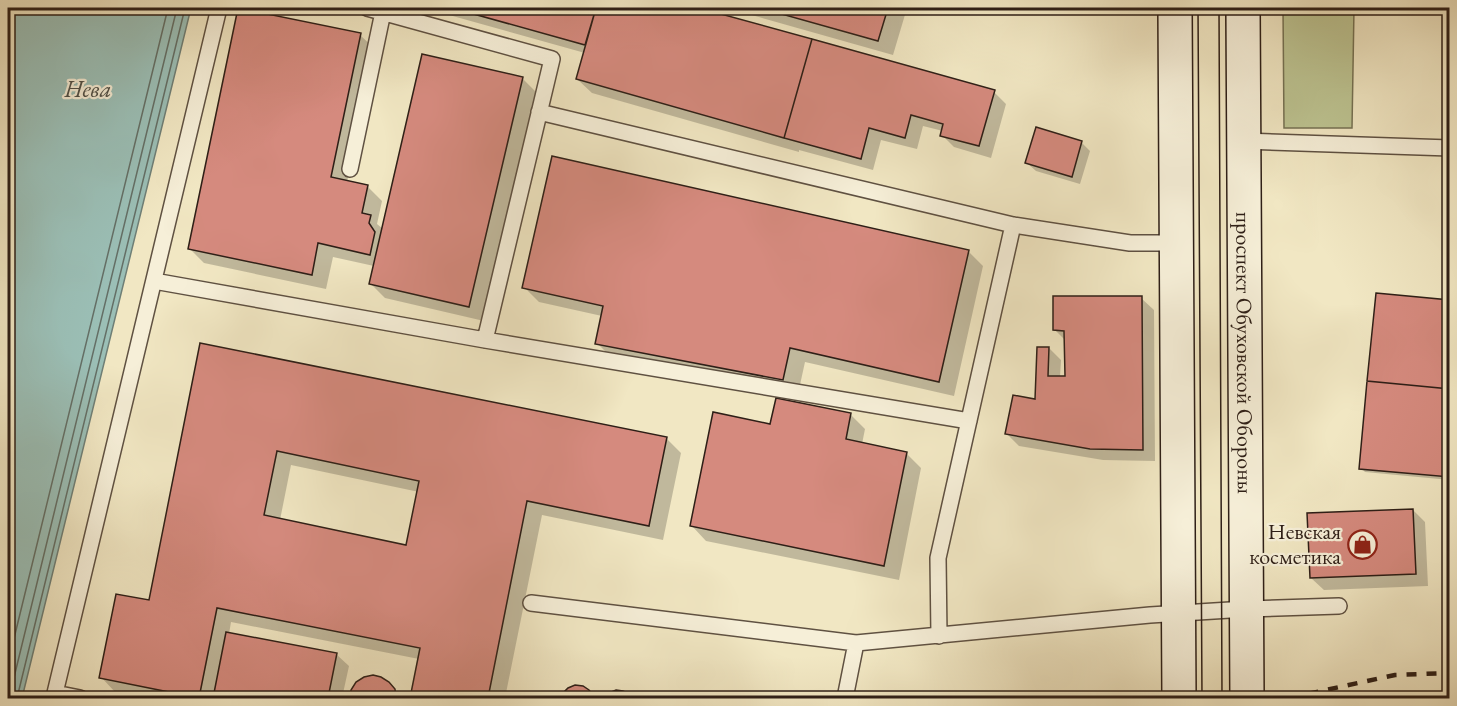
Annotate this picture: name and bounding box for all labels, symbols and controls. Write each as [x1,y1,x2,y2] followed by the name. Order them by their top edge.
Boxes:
[63,73,112,104] water label: Нева
[1230,212,1260,494] street label: проспект Обуховской Обороны
[1249,517,1341,571] place label: Невская косметика
[1346,528,1378,560] shop icon: Невская косметика

